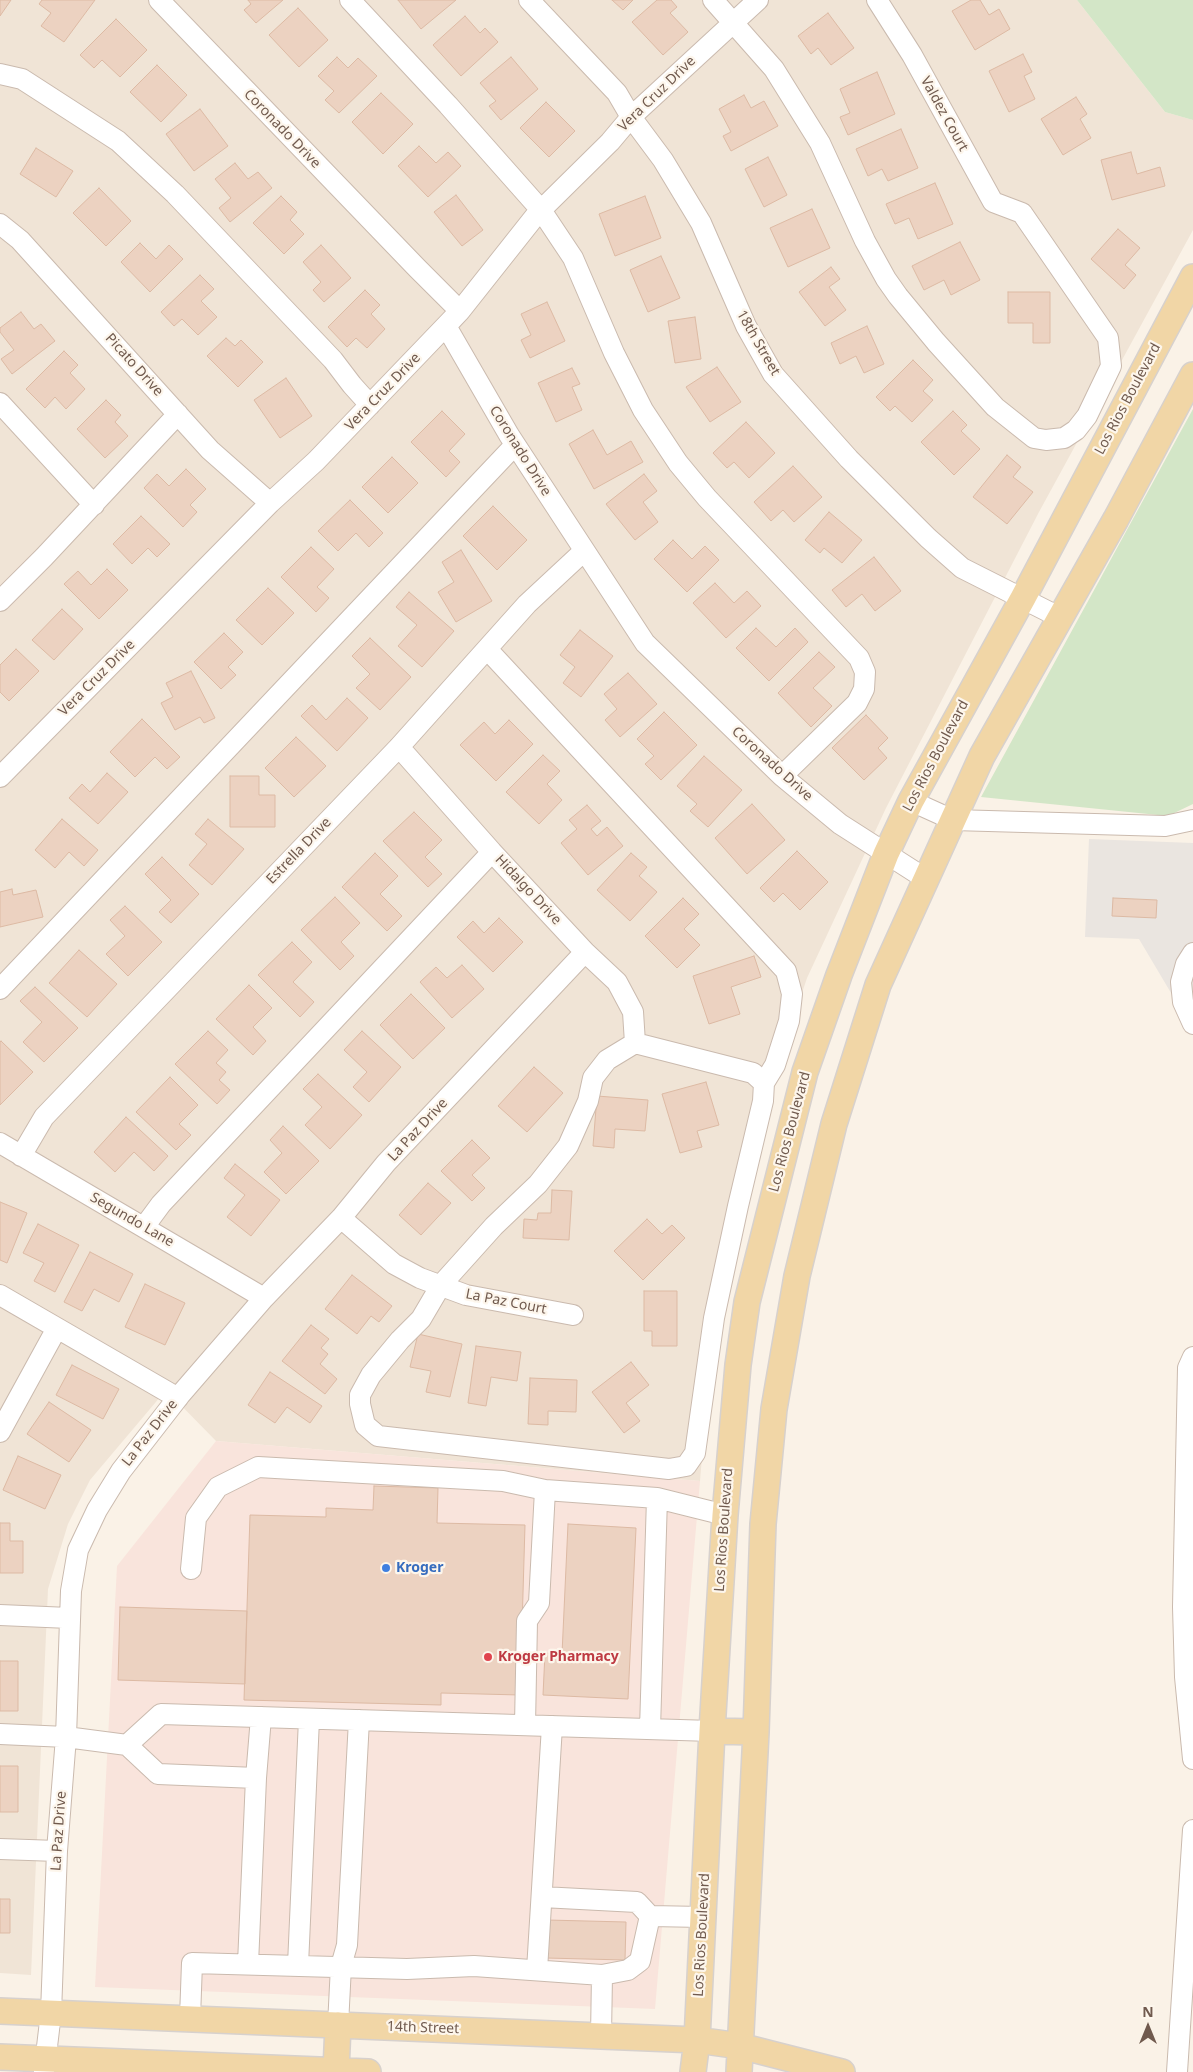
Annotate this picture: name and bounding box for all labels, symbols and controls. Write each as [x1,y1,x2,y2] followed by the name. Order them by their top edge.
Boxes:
[615,53,699,135] street label: Vera Cruz Drive
[917,74,971,154] street label: Valdez Court
[240,86,324,172] street label: Coronado Drive
[733,307,783,379] street label: 18th Street
[102,330,166,400] street label: Picato Drive
[1092,340,1164,458] street label: Los Rios Boulevard
[342,350,424,434] street label: Vera Cruz Drive
[486,403,554,499] street label: Coronado Drive
[55,636,139,720] street label: Vera Cruz Drive
[900,697,972,815] street label: Los Rios Boulevard
[728,723,816,805] street label: Coronado Drive
[263,814,335,888] street label: Estrella Drive
[491,852,565,928] street label: Hidalgo Drive
[766,1070,814,1194] street label: Los Rios Boulevard
[385,1095,451,1165] street label: La Paz Drive
[87,1189,177,1251] street label: Segundo Lane
[464,1286,548,1318] street label: La Paz Court
[119,1396,181,1470] street label: La Paz Drive
[711,1468,737,1592] street label: Los Rios Boulevard
[396,1560,443,1576] place label: Kroger
[380,1562,392,1574] marker: Kroger
[498,1649,619,1665] place label: Kroger Pharmacy
[482,1651,494,1663] marker: Kroger Pharmacy
[48,1791,70,1871] street label: La Paz Drive
[690,1873,714,1997] street label: Los Rios Boulevard
[1123,2002,1173,2052] north arrow
[1142,2002,1154,2021] text: N
[387,2018,459,2038] street label: 14th Street

